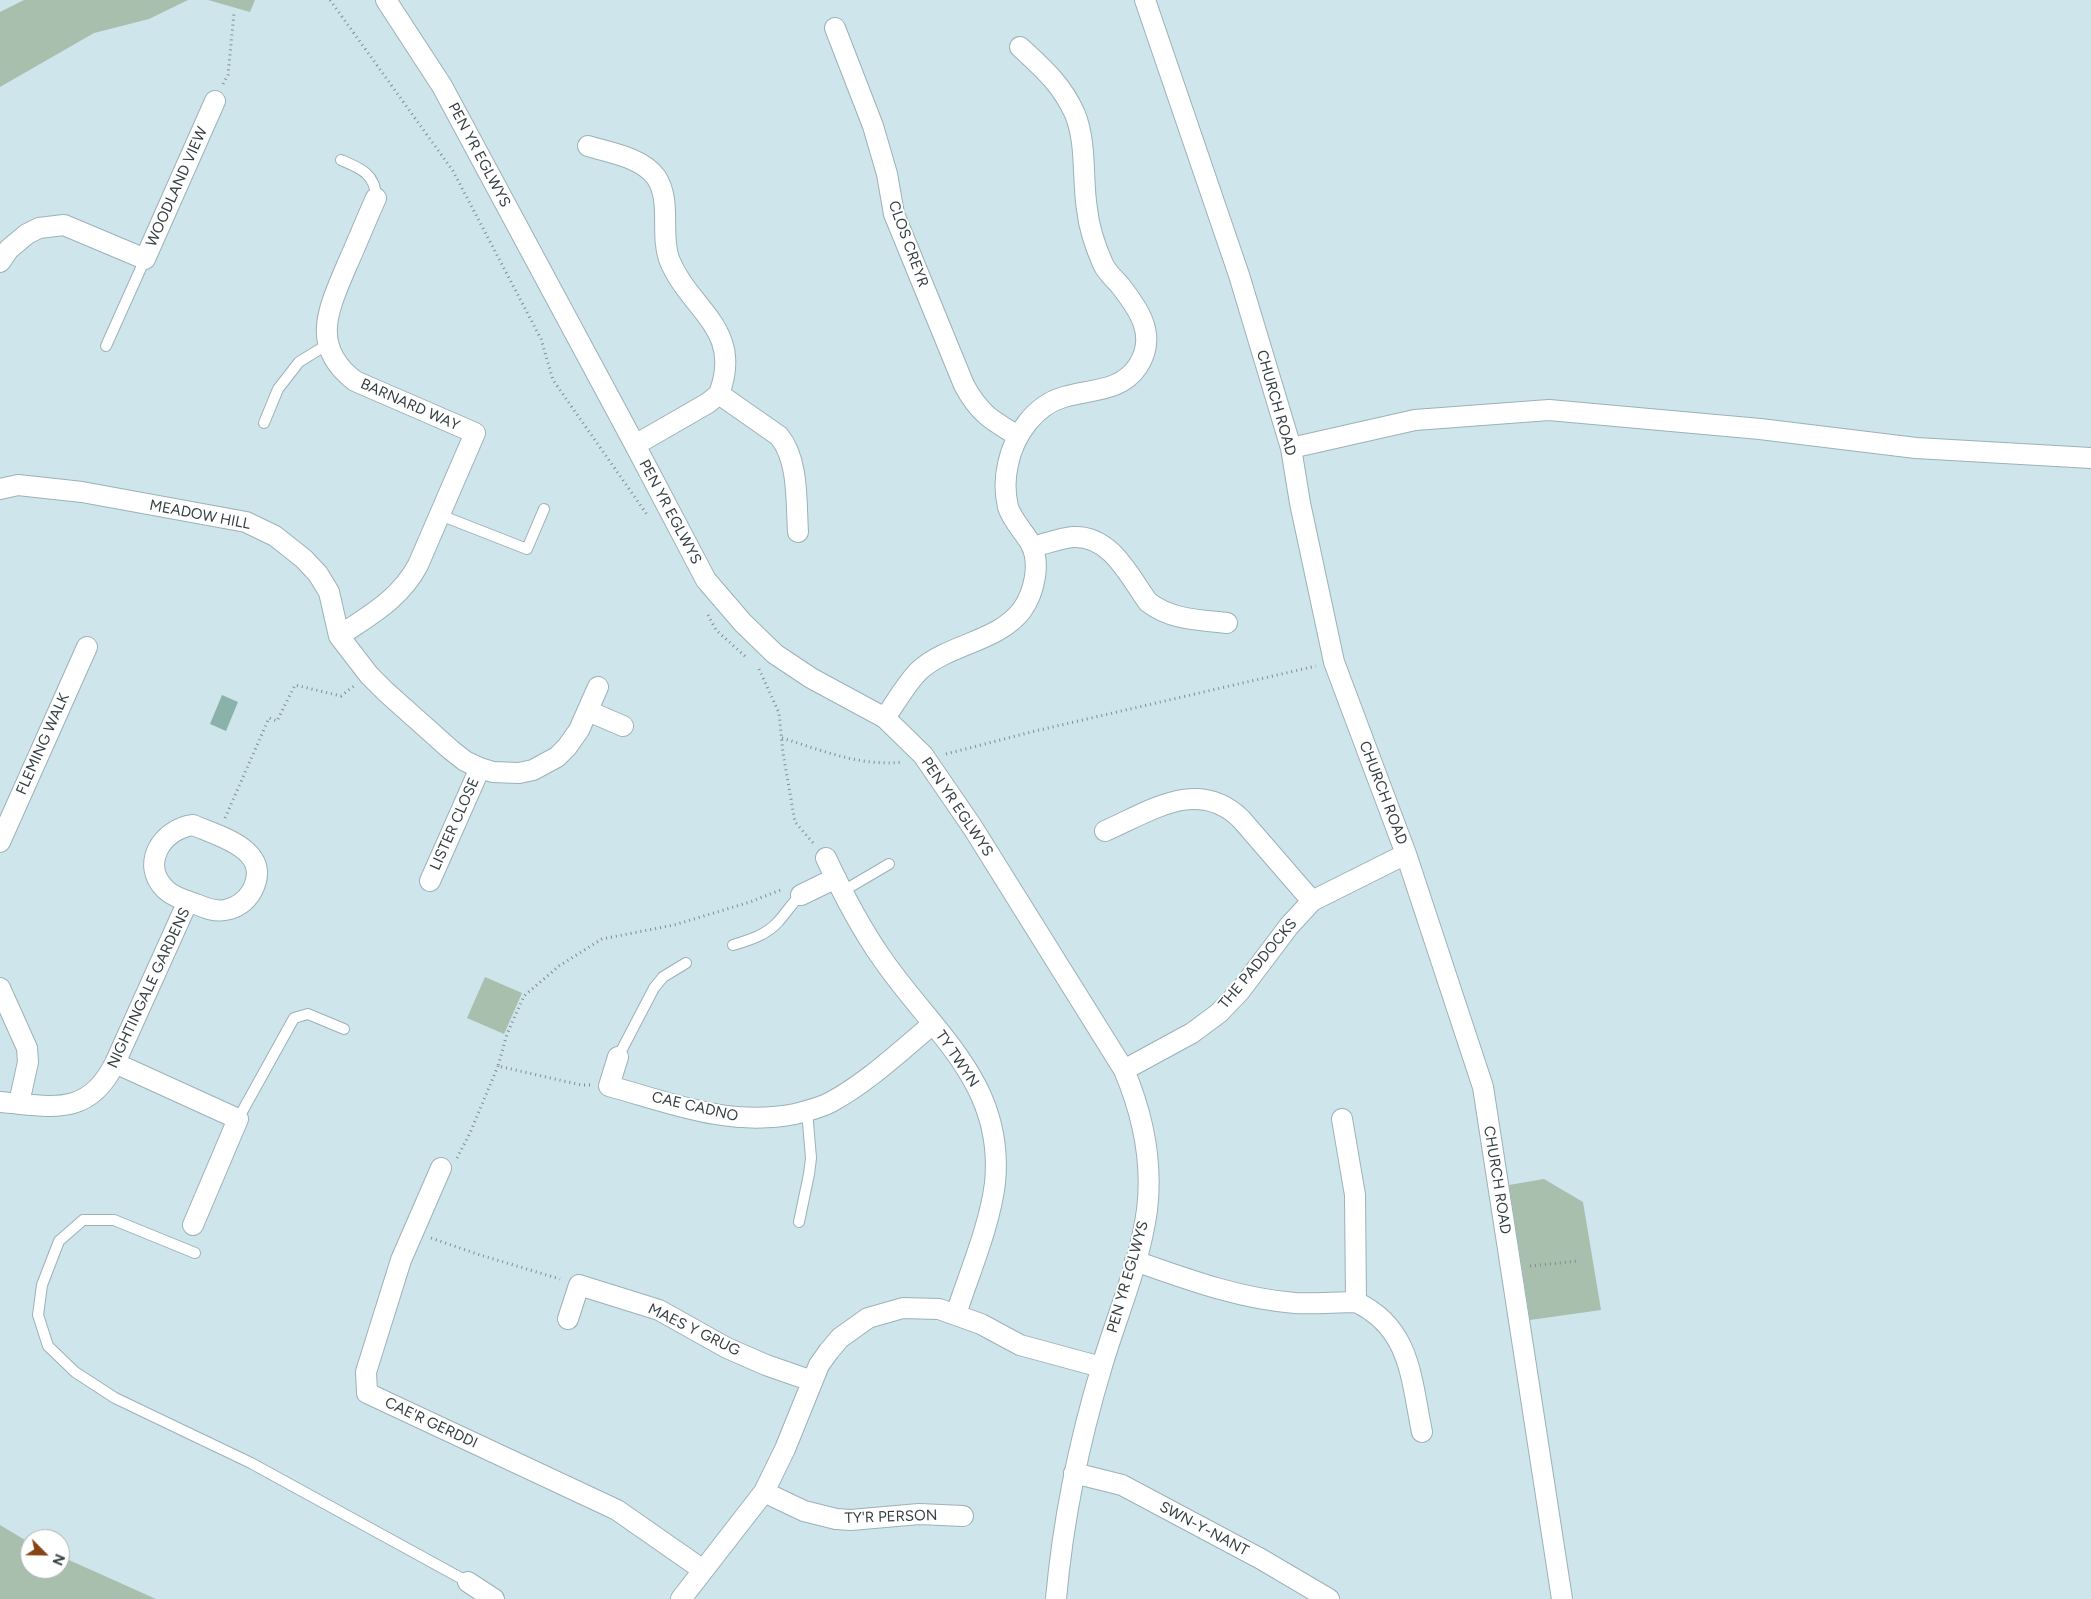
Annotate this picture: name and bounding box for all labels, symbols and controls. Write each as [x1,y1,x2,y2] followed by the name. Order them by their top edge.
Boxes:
[444,100,514,210] street label: PEN YR EGLWYS
[142,124,212,250] street label: WOODLAND VIEW
[884,198,932,290] street label: CLOS CREYR
[1252,348,1300,458] street label: CHURCH ROAD
[358,375,462,435] street label: BARNARD WAY
[635,457,705,567] street label: PEN YR EGLWYS
[148,496,252,534] street label: MEADOW HILL
[13,690,73,798] street label: FLEMING WALK
[1355,739,1411,847] street label: CHURCH ROAD
[917,754,997,860] street label: PEN YR EGLWYS
[427,775,483,873] street label: LISTER CLOSE
[104,905,194,1071] street label: NIGHTINGALE GARDENS
[1215,915,1301,1013] street label: THE PADDOCKS
[932,1027,982,1091] street label: TY TWYN
[650,1088,740,1126] street label: CAE CADNO
[1480,1125,1514,1235] street label: CHURCH ROAD
[1103,1219,1153,1335] street label: PEN YR EGLWYS
[645,1300,743,1360] street label: MAES Y GRUG
[382,1394,480,1452] street label: CAE'R GERDDI
[1156,1498,1252,1560] street label: SWN-Y-NANT
[844,1506,938,1528] street label: TY'R PERSON
[20,1529,70,1579] north arrow
[48,1551,68,1568] text: N

